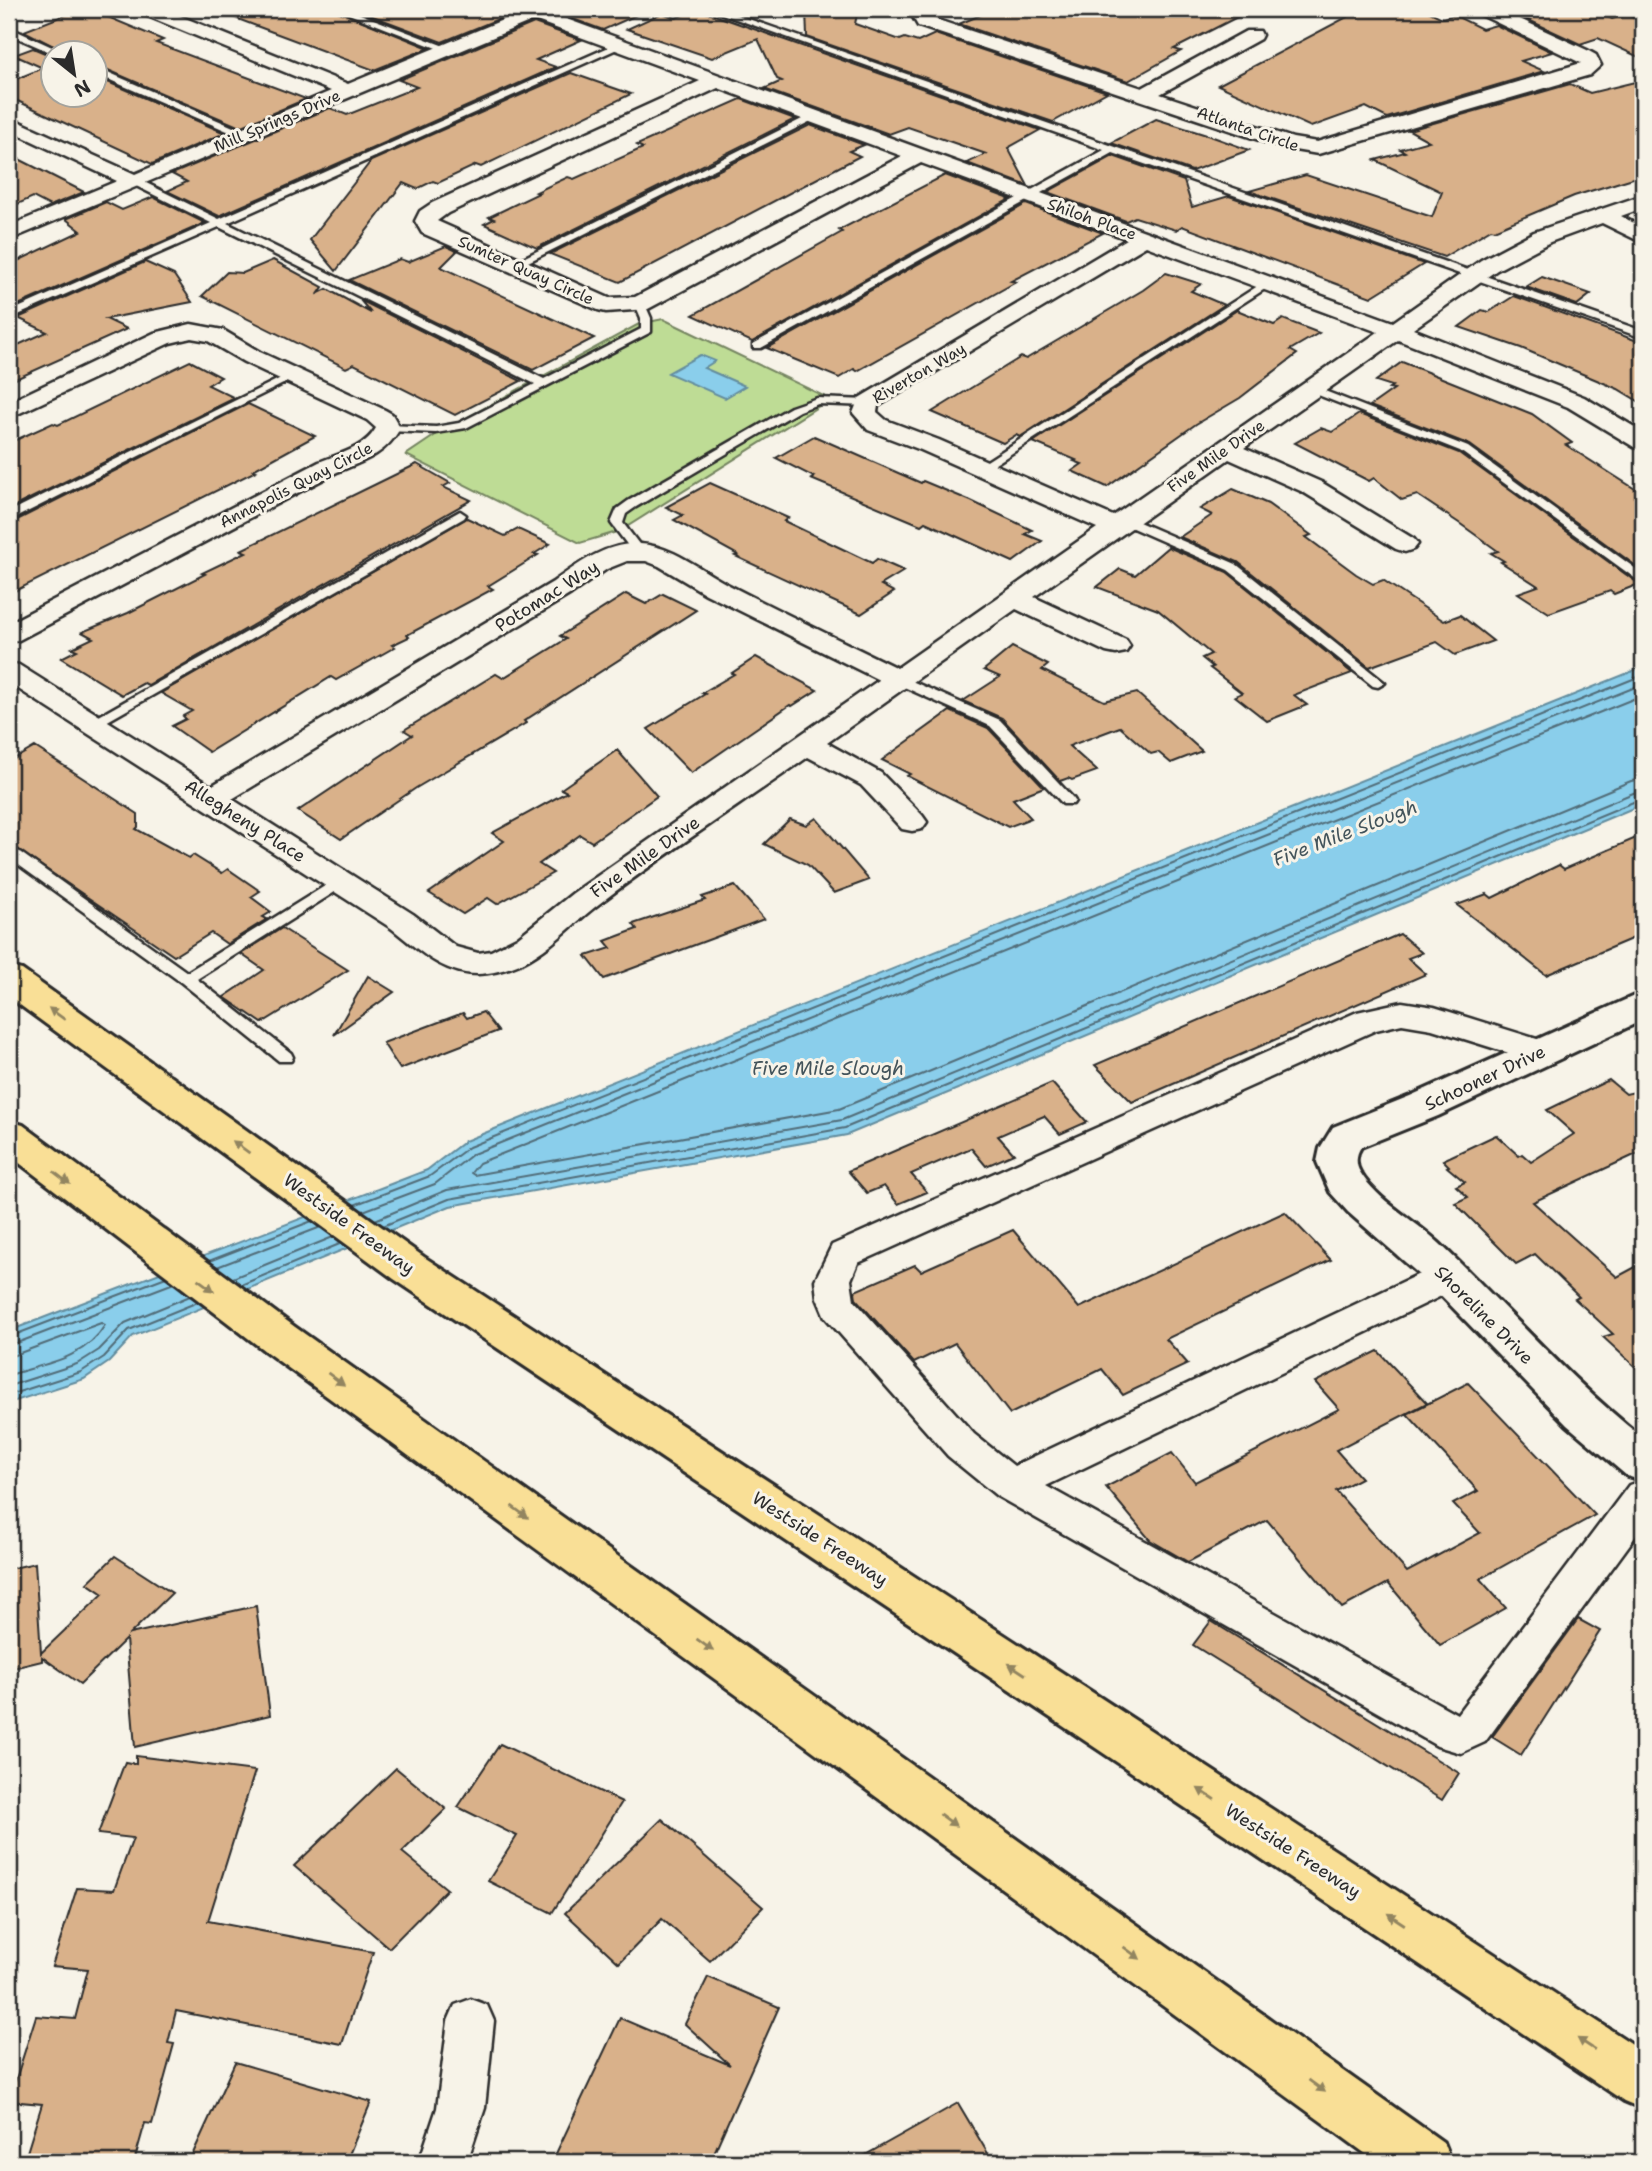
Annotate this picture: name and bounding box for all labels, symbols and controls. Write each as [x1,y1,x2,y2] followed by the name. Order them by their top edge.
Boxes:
[38,38,108,108] north arrow
[69,74,95,103] text: N
[211,85,343,157] street label: Mill Springs Drive
[1194,102,1302,156] street label: Atlanta Circle
[1044,193,1140,245] street label: Shiloh Place
[455,231,597,309] street label: Sumter Quay Circle
[868,338,970,408] street label: Riverton Way
[1163,415,1269,497] street label: Five Mile Drive
[216,437,376,533] street label: Annapolis Quay Circle
[490,554,604,638] street label: Potomac Way
[180,774,310,868] street label: Allegheny Place
[1269,794,1421,872] water label: Five Mile Slough
[585,810,705,904] street label: Five Mile Drive
[48,1007,66,1021] one-way arrow
[1421,1039,1549,1117] street label: Schooner Drive
[752,1056,904,1081] water label: Five Mile Slough
[232,1140,250,1154] one-way arrow
[278,1168,420,1280] street label: Westside Freeway
[53,1170,71,1185] one-way arrow
[1429,1260,1539,1370] street label: Shoreline Drive
[197,1278,215,1292] one-way arrow
[327,1372,345,1386] one-way arrow
[748,1486,892,1592] street label: Westside Freeway
[511,1505,529,1519] one-way arrow
[696,1638,714,1652] one-way arrow
[1007,1662,1026,1675] one-way arrow
[1197,1788,1216,1801] one-way arrow
[1221,1798,1365,1904] street label: Westside Freeway
[939,1813,957,1827] one-way arrow
[1387,1913,1406,1926] one-way arrow
[1123,1946,1141,1960] one-way arrow
[1577,2038,1596,2051] one-way arrow
[1308,2079,1326,2093] one-way arrow

